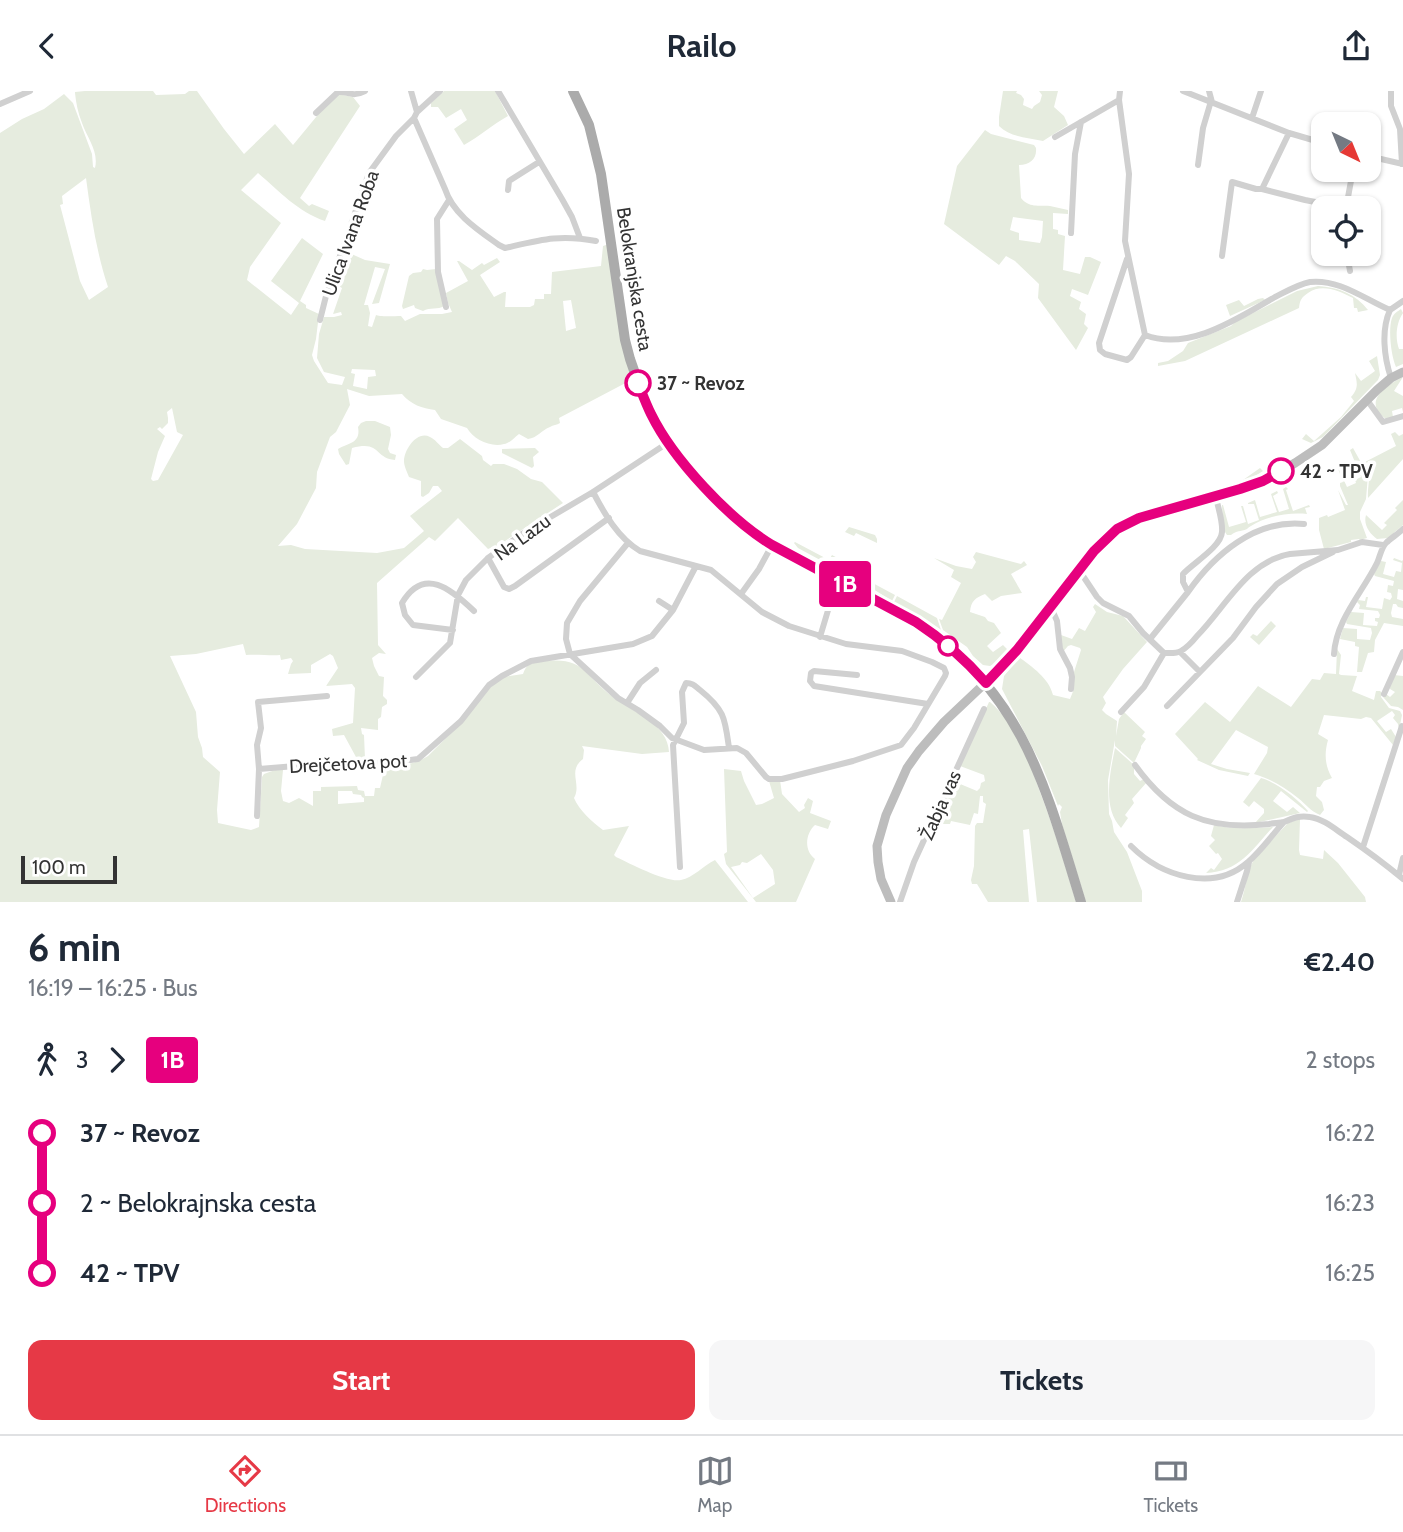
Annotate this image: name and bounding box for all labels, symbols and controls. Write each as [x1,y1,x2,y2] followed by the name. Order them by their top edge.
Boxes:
[667,26,736,65] text: Railo
[28,27,66,65] icon: back
[1337,27,1375,65] icon: share
[1311,112,1381,182] north arrow
[1311,112,1381,266] map controls
[317,167,384,299] street label: Ulica Ivana Roba
[1311,196,1381,266] button: locate
[612,205,657,353] street label: Belokranjska cesta
[625,370,651,396] marker: 37 ~ Revoz
[657,372,744,395] place label: 37 ~ Revoz
[1268,458,1294,484] marker: 42 ~ TPV
[1300,460,1373,483] place label: 42 ~ TPV
[490,509,555,566] street label: Na Lazu
[814,561,876,607] line badge: 1B
[833,569,857,598] text: 1B
[938,636,958,656] unlabelled marker
[288,749,408,778] street label: Drejčetova pot
[914,766,966,843] street label: Žabja vas
[21,853,117,885] scale bar
[32,856,86,879] text: 100 m
[28,924,121,971] text: 6 min
[1304,946,1375,978] text: €2.40
[28,974,198,1002] text: 16:19 – 16:25 · Bus
[28,1041,66,1079] icon: walk
[98,1041,136,1079] icon: forward
[160,1045,184,1074] text: 1B
[76,1046,88,1074] text: 3
[1306,1046,1375,1074] text: 2 stops
[80,1117,200,1149] text: 37 ~ Revoz
[1326,1119,1375,1147] text: 16:22
[80,1187,316,1219] text: 2 ~ Belokrajnska cesta
[1325,1189,1375,1217] text: 16:23
[80,1257,180,1289] text: 42 ~ TPV
[1325,1259,1375,1287] text: 16:25
[28,1340,695,1420] button: Start
[709,1340,1375,1420] button: Tickets
[205,1452,286,1517] tab: Directions
[696,1452,734,1517] tab: Map
[1143,1452,1198,1517] tab: Tickets

